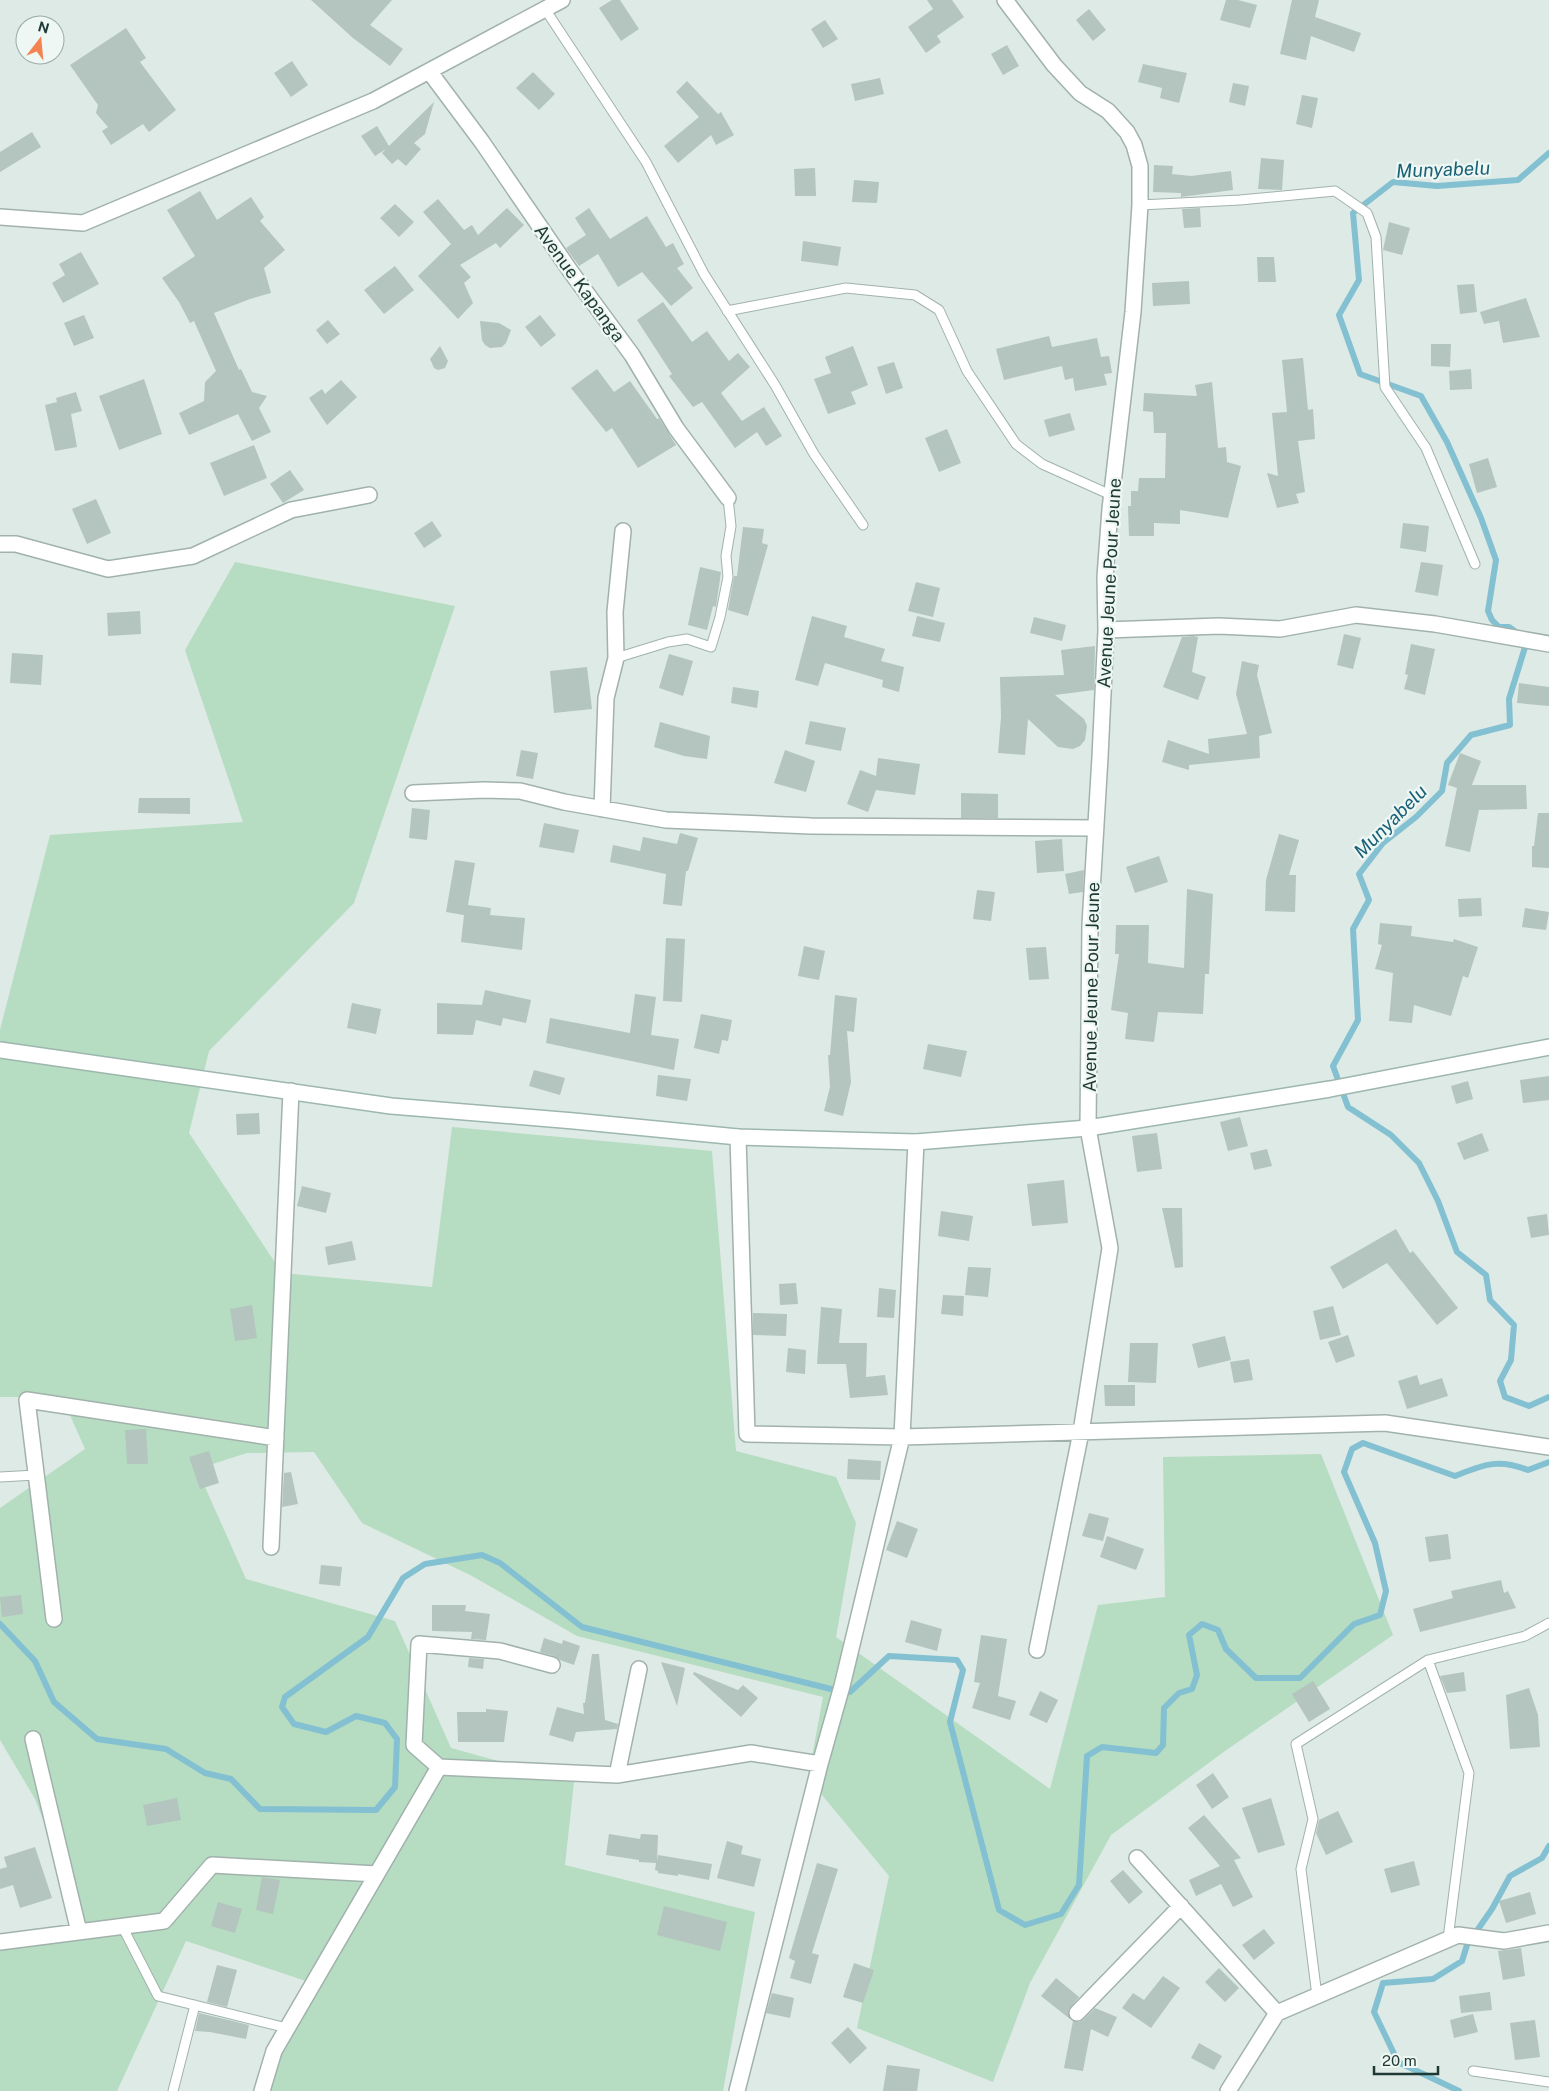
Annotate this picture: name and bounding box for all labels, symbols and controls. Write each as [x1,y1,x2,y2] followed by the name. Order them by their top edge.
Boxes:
[15,15,65,65] north arrow
[36,18,51,37] text: N
[1396,156,1490,182] water label: Munyabelu
[530,220,630,346] street label: Avenue Kapanga
[1093,477,1125,689] street label: Avenue Jeune Pour Jeune
[1349,780,1431,862] water label: Munyabelu
[1079,882,1103,1092] street label: Avenue Jeune Pour Jeune
[1374,2044,1438,2076] scale bar
[1382,2052,1417,2069] text: 20 m

